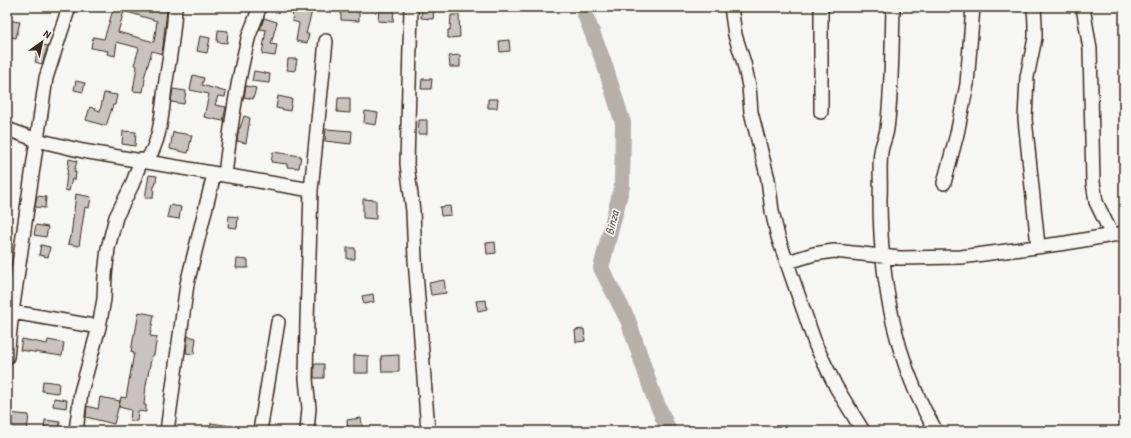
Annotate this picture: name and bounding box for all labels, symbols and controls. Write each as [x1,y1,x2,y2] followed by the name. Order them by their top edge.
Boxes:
[22,22,62,62] north arrow
[41,26,54,41] text: N
[600,208,623,237] water label: Binza

